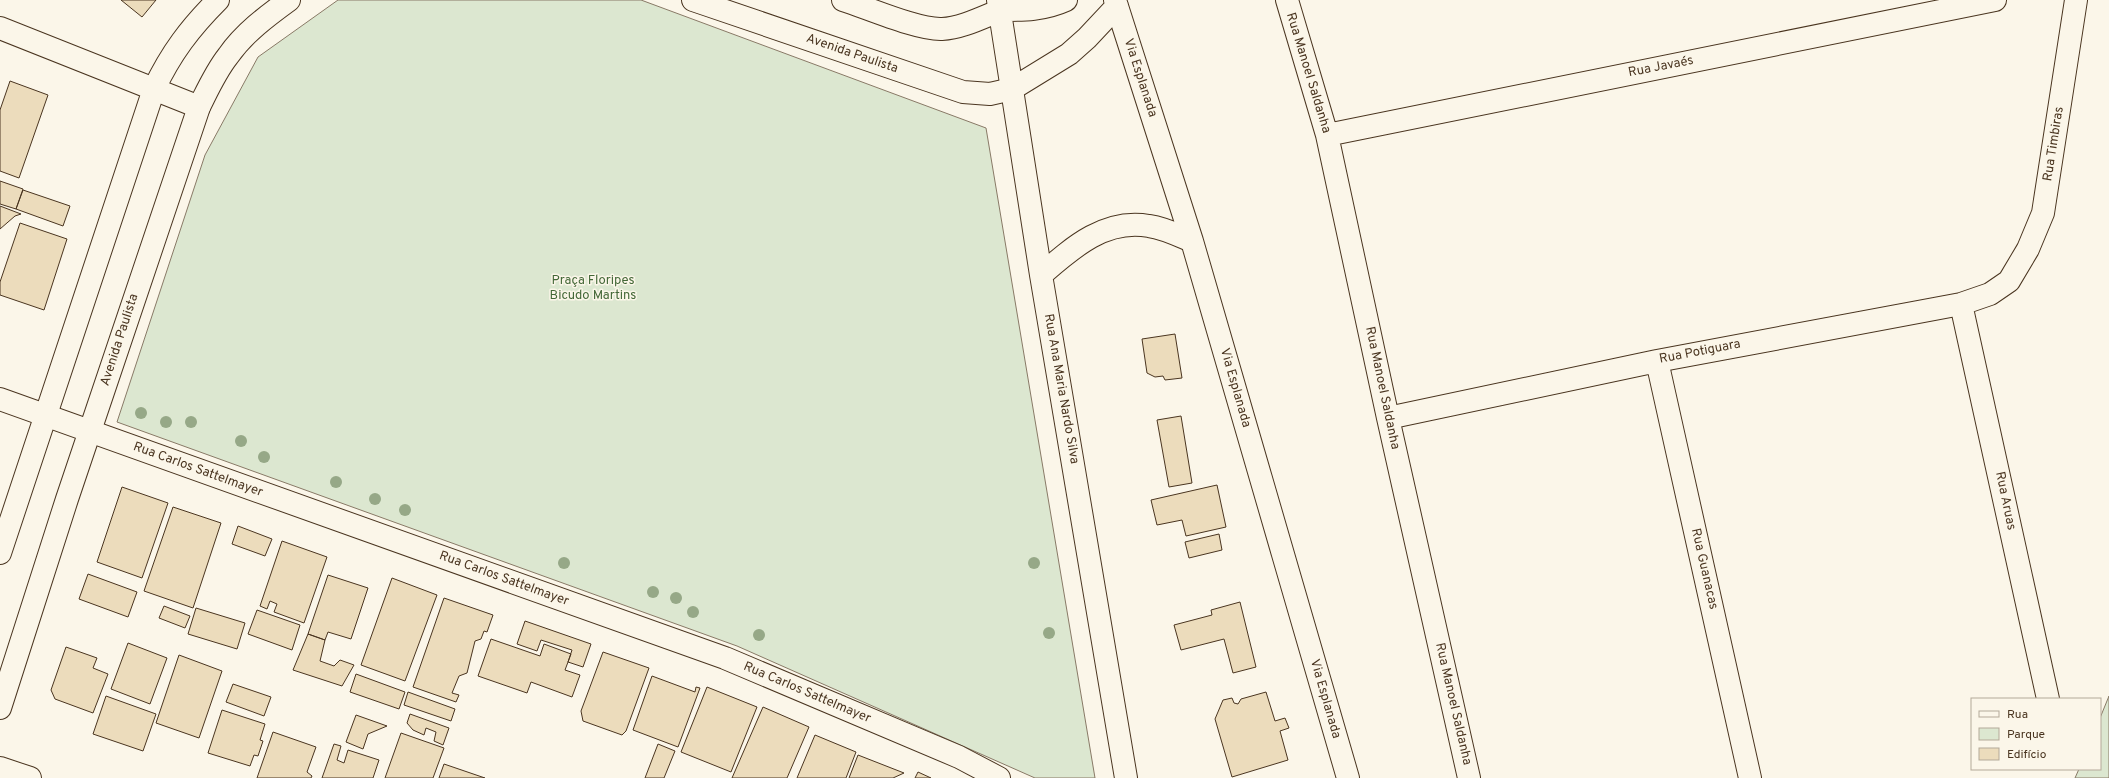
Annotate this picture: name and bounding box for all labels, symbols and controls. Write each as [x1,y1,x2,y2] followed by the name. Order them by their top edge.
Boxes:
[1282,11,1334,135] street label: Rua Manoel Saldanha
[804,31,900,77] street label: Avenida Paulista
[1120,37,1160,119] street label: Via Esplanada
[1627,53,1695,81] street label: Rua Javaés
[2040,105,2068,183] street label: Rua Timbiras
[550,273,636,304] park label: Praça Floripes Bicudo Martins
[98,292,142,388] street label: Avenida Paulista
[1040,313,1082,465] street label: Rua Ana Maria Nardo Silva
[1361,325,1403,451] street label: Rua Manoel Saldanha
[1658,336,1742,368] street label: Rua Potiguara
[1216,347,1254,429] street label: Via Esplanada
[131,439,265,501] street label: Rua Carlos Sattelmayer
[1991,470,2019,532] street label: Rua Aruas
[1687,527,1721,611] street label: Rua Guanacas
[437,548,571,610] street label: Rua Carlos Sattelmayer
[1431,641,1475,767] street label: Rua Manoel Saldanha
[1306,658,1344,740] street label: Via Esplanada
[741,659,873,727] street label: Rua Carlos Sattelmayer
[1971,698,2101,770] legend
[2007,707,2028,723] text: Rua
[2007,727,2045,743] text: Parque
[2007,747,2047,763] text: Edifício

